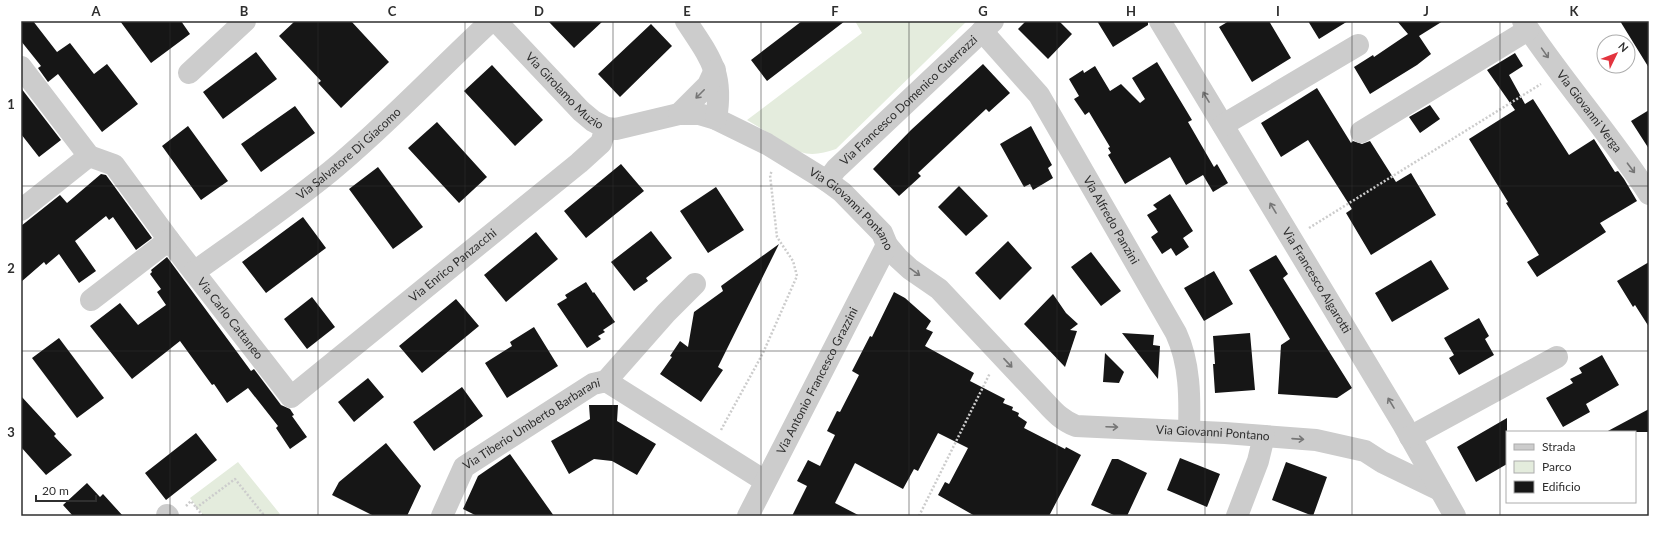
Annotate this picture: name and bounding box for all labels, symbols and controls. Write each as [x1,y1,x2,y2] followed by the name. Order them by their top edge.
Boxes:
[90,3,101,19] text: A
[240,3,249,19] text: B
[388,3,397,19] text: C
[534,3,544,19] text: D
[683,3,691,19] text: E
[831,3,839,19] text: F
[978,3,988,19] text: G
[1126,3,1136,19] text: H
[1276,3,1280,19] text: I
[1423,3,1429,19] text: J
[1570,3,1580,19] text: K
[837,32,980,168] street label: Via Francesco Domenico Guerrazzi
[1596,34,1636,74] north arrow
[1616,39,1631,54] text: N
[1541,47,1549,58] one-way arrow
[522,49,606,132] street label: Via Girolamo Muzio
[1554,67,1626,155] street label: Via Giovanni Verga
[695,89,705,99] one-way arrow
[1201,91,1210,102] one-way arrow
[7,96,15,112] text: 1
[293,104,404,203] street label: Via Salvatore Di Giacomo
[1627,163,1636,174] one-way arrow
[806,164,896,254] street label: Via Giovanni Pontano
[1080,173,1143,267] street label: Via Alfredo Panzini
[1268,202,1276,214] one-way arrow
[406,225,499,305] street label: Via Enrico Panzacchi
[1279,225,1354,336] street label: Via Francesco Algarotti
[7,260,15,276] text: 2
[909,268,920,276] one-way arrow
[194,274,267,362] street label: Via Carlo Cattaneo
[773,304,861,457] street label: Via Antonio Francesco Grazzini
[1003,358,1013,368] one-way arrow
[460,375,602,473] street label: Via Tiberio Umberto Barbarani
[1386,397,1394,409] one-way arrow
[1156,422,1270,443] street label: Via Giovanni Pontano
[7,424,15,440] text: 3
[1105,424,1118,431] one-way arrow
[1506,431,1636,503] legend
[1291,435,1304,442] one-way arrow
[1542,439,1575,454] text: Strada
[1542,459,1572,474] text: Parco
[36,477,96,503] scale bar
[1542,479,1581,494] text: Edificio
[42,483,69,498] text: 20 m

